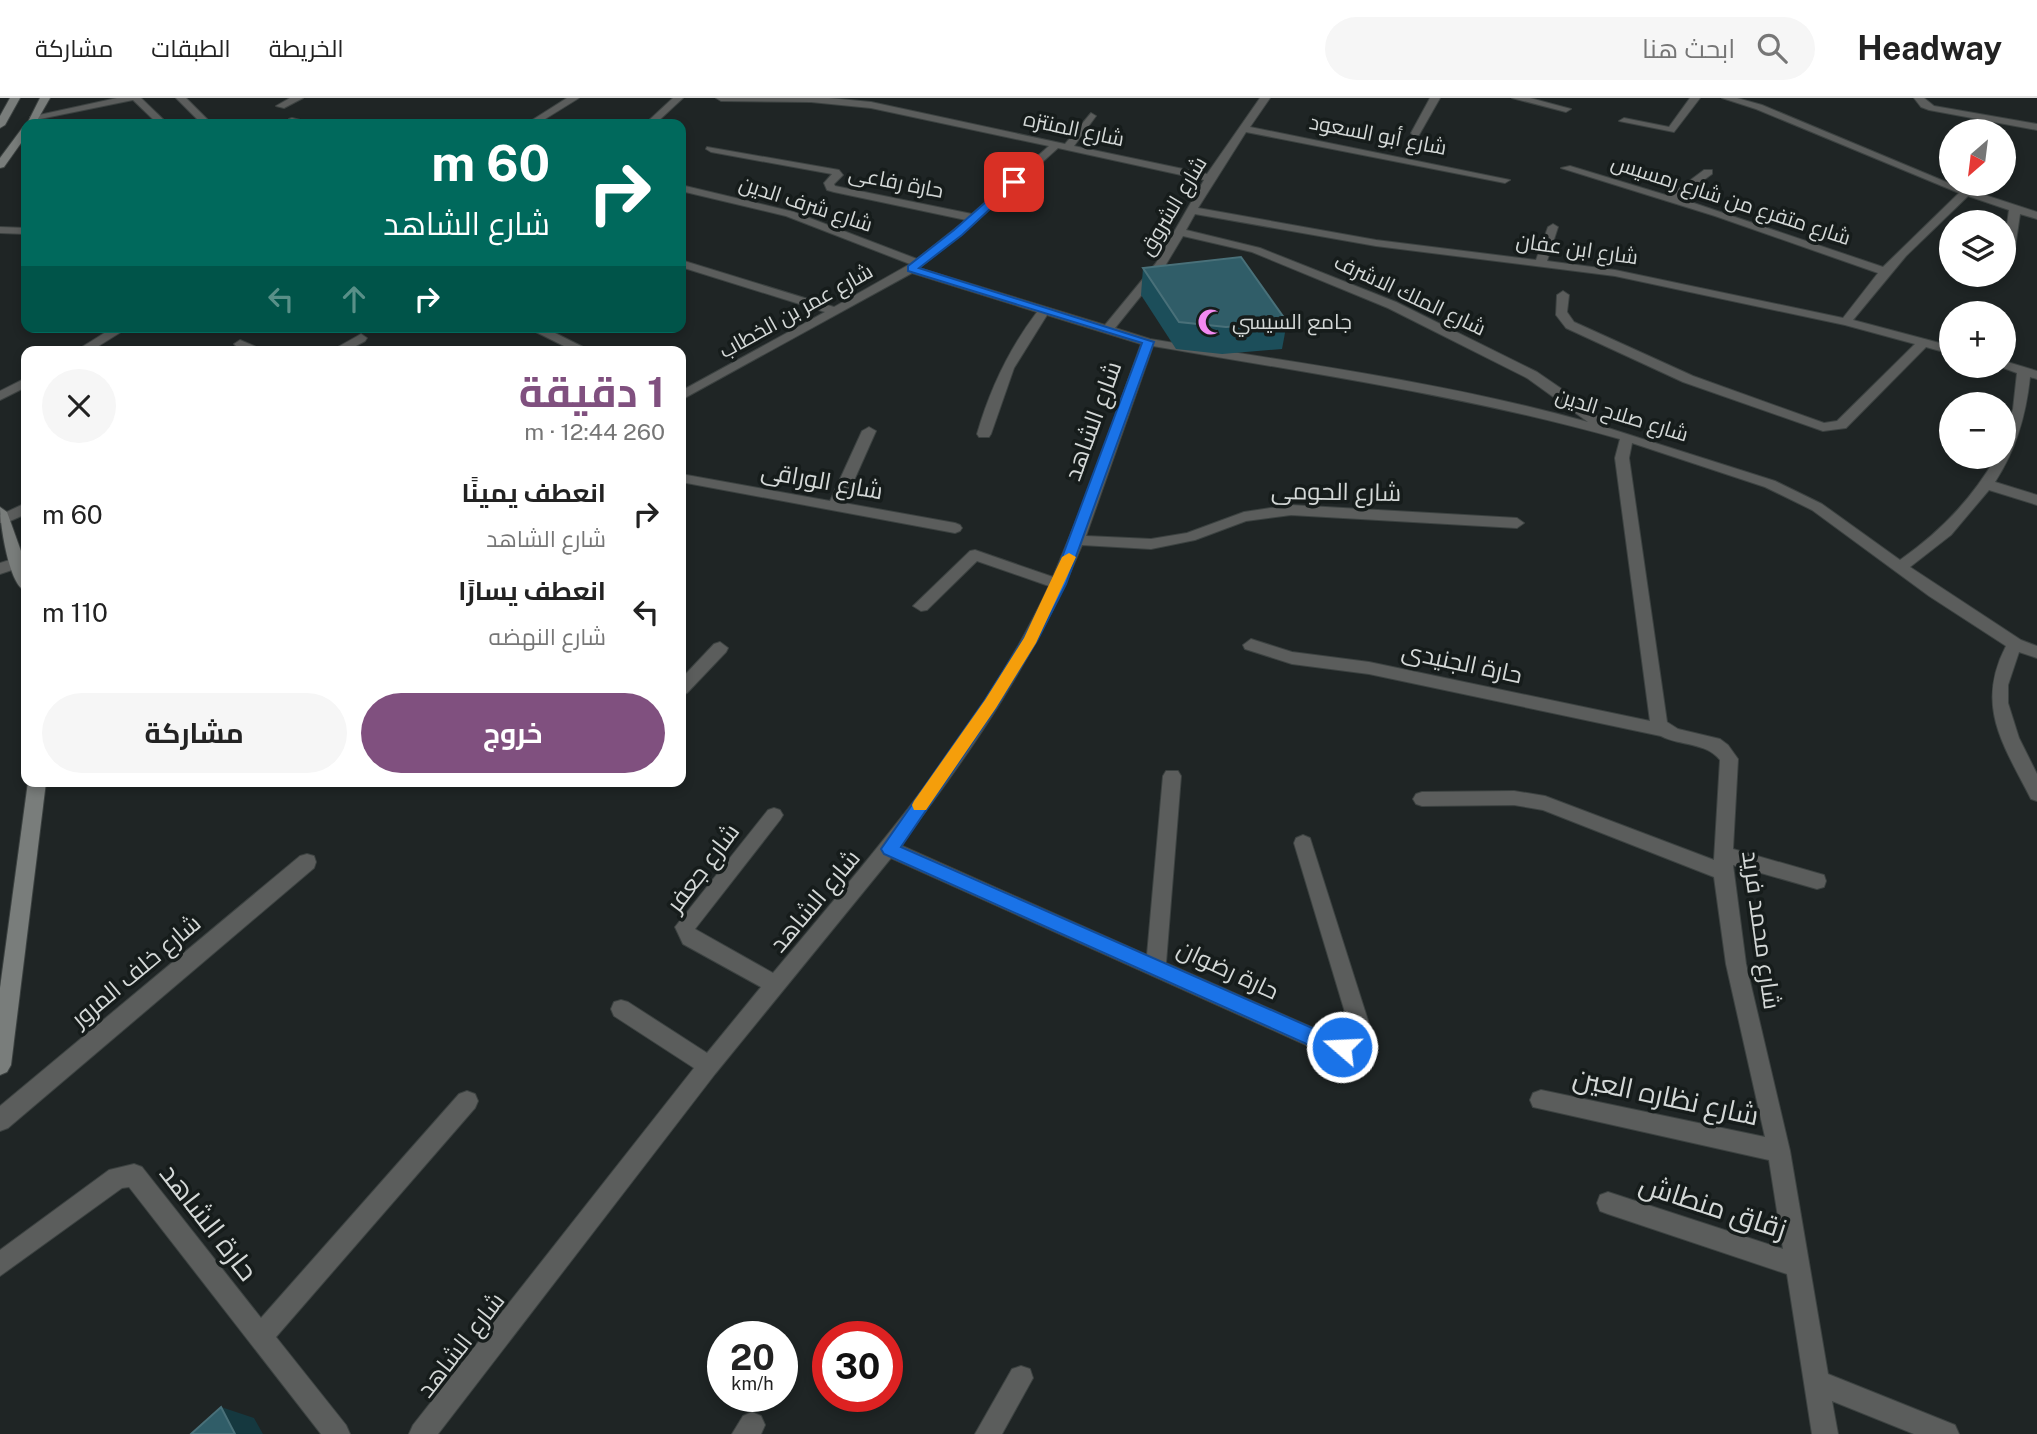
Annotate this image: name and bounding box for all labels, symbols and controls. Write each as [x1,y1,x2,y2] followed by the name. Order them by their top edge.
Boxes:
[1325,17,1815,80] search box
[1753,29,1791,67] icon: search
[1857,29,2002,67] text: Headway
[1642,33,1735,64] text: ابحث هنا
[35,34,113,62] text: مشاركة
[151,34,231,62] text: الطبقات
[269,34,344,62] text: الخريطة
[1021,106,1127,153] street label: شارع المنتزه
[1307,109,1449,162] street label: شارع أبو السعود
[1939,119,2016,196] north arrow
[1939,119,2016,469] map controls
[431,134,550,192] text: 60 m
[574,147,665,238] icon: right
[1608,149,1854,252] street label: شارع متفرع من شارع رمسيس
[984,152,1044,212] pin
[1133,152,1214,261] street label: شارع الشروق
[846,160,946,204] street label: حارة رفاعى
[995,163,1033,201] icon: arrive
[736,170,876,239] street label: شارع شرف الدين
[383,205,550,242] text: شارع الشاهد
[1939,210,2016,287] button: layers
[1514,228,1640,271] street label: شارع ابن عفان
[1330,249,1490,342] street label: شارع الملك الاشرف
[715,258,878,365] street label: شارع عمر بن الخطاب
[262,280,300,318] icon: left
[335,280,373,318] icon: ahead
[408,280,446,318] icon: right
[1939,301,2016,378] button: +
[1196,307,1226,337] mosque icon: جامع السيسي
[1232,309,1352,337] place label: جامع السيسي
[1058,357,1129,485] street label: شارع الشاهد
[519,367,665,416] text: 1 دقيقة
[42,369,116,443] button: close
[1552,382,1691,448] street label: شارع صلاح الدين
[1939,392,2016,469] button: −
[524,418,665,445] text: 260 m · 12:44
[759,456,885,507] street label: شارع الوراقى
[1271,476,1401,509] street label: شارع الحومى
[462,477,606,508] text: انعطف يمينًا
[627,495,665,533] icon: right
[42,499,103,530] text: 60 m
[486,525,606,552] text: شارع الشاهد
[458,575,606,606] text: انعطف يسارًا
[627,593,665,631] icon: left
[42,597,108,628] text: 110 m
[488,623,606,650] text: شارع النهضه
[1399,636,1525,689] street label: حارة الجنيدى
[42,693,347,773] button: مشاركة
[361,693,665,773] button: خروج
[659,818,747,921] street label: شارع جعفر
[763,843,867,959] street label: شارع الشاهد
[1734,849,1787,1011] street label: شارع محمد فريد
[64,908,208,1036] street label: شارع خلف المرور
[1173,933,1284,1006] street label: حارة رضوان
[1305,1010,1379,1084] position arrow
[1570,1060,1762,1134] street label: شارع نظاره العين
[154,1157,265,1287] street label: حارة الشاهد
[1635,1166,1791,1246] street label: زقاق منطاش
[411,1286,512,1404] street label: شارع الشاهد
[812,1321,903,1412] speed limit sign: 30
[730,1337,775,1378] text: 20
[731,1373,774,1394] text: km/h

